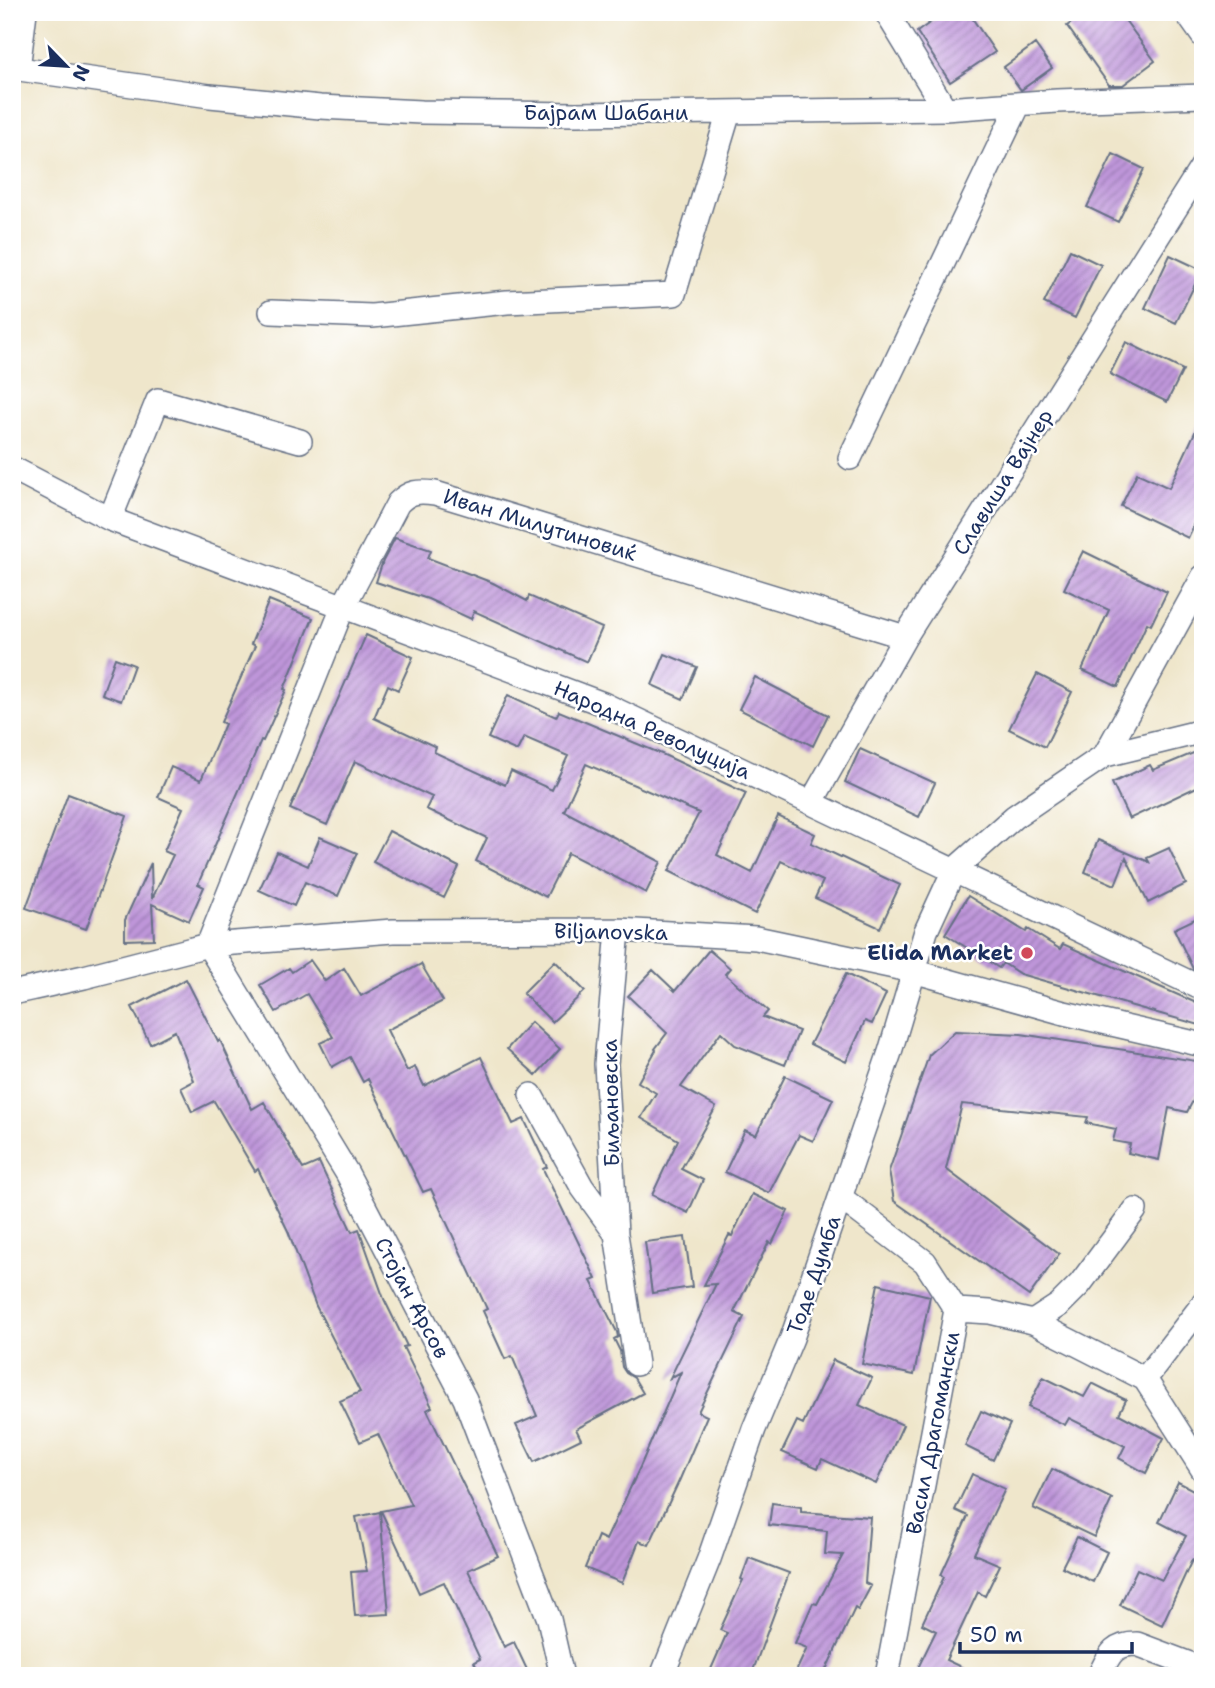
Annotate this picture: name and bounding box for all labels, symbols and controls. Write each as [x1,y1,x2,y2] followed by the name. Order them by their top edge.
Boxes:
[32,32,102,102] north arrow
[66,61,95,85] text: N
[524,99,689,127] street label: Бајрам Шабани
[947,404,1059,560] street label: Славиша Вајнер
[440,482,640,568] street label: Иван Милутиновиќ
[549,674,755,786] street label: Народна Револуција
[554,917,668,947] street label: Biljanovska
[867,939,1013,967] place label: Elida Market
[1019,945,1035,961] marker: Elida Market
[596,1039,626,1167] street label: Биљановска
[781,1212,847,1338] street label: Тоде Думба
[368,1232,456,1364] street label: Стојан Арсов
[900,1329,966,1537] street label: Васил Драгомански
[960,1611,1131,1655] scale bar
[970,1621,1023,1649] text: 50 m

